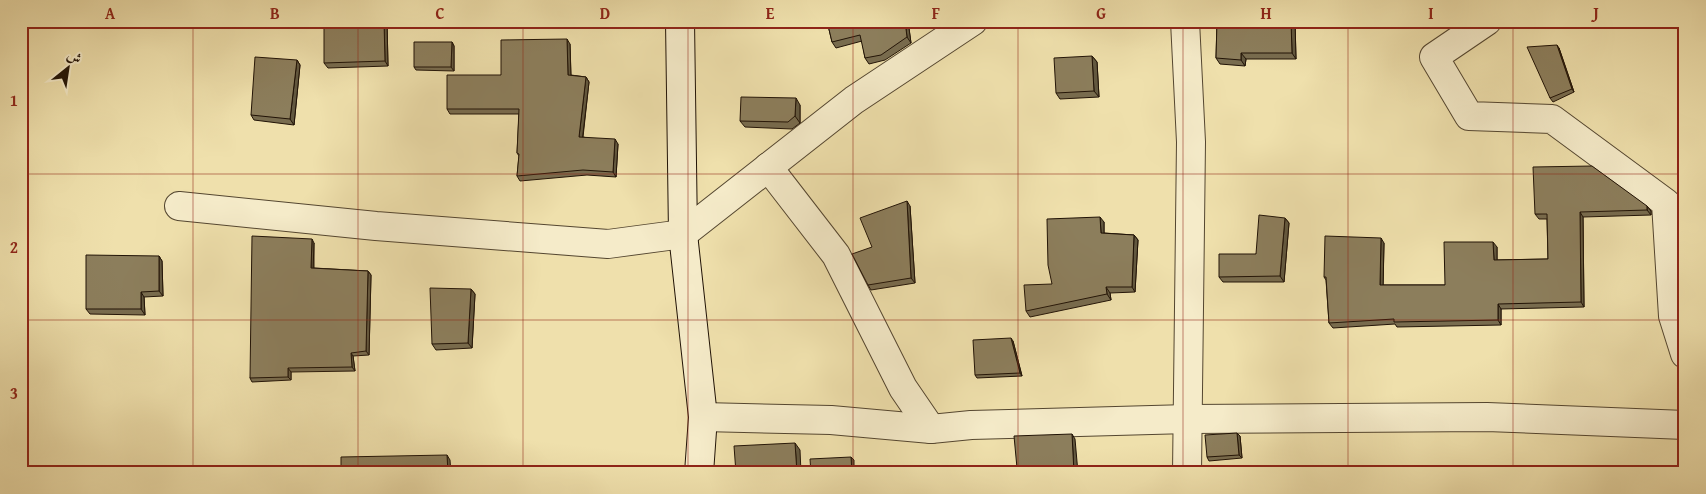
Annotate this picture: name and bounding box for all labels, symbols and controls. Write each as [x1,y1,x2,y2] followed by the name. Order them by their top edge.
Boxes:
[105,1,116,25] text: A
[270,1,280,25] text: B
[435,1,445,25] text: C
[600,1,610,25] text: D
[766,1,775,25] text: E
[932,1,940,25] text: F
[1096,1,1106,25] text: G
[1260,1,1272,25] text: H
[1428,1,1434,25] text: I
[1590,1,1599,25] text: J
[42,42,92,92] north arrow
[63,45,86,69] text: ش
[10,88,18,112] text: 1
[10,235,18,259] text: 2
[10,381,18,405] text: 3

